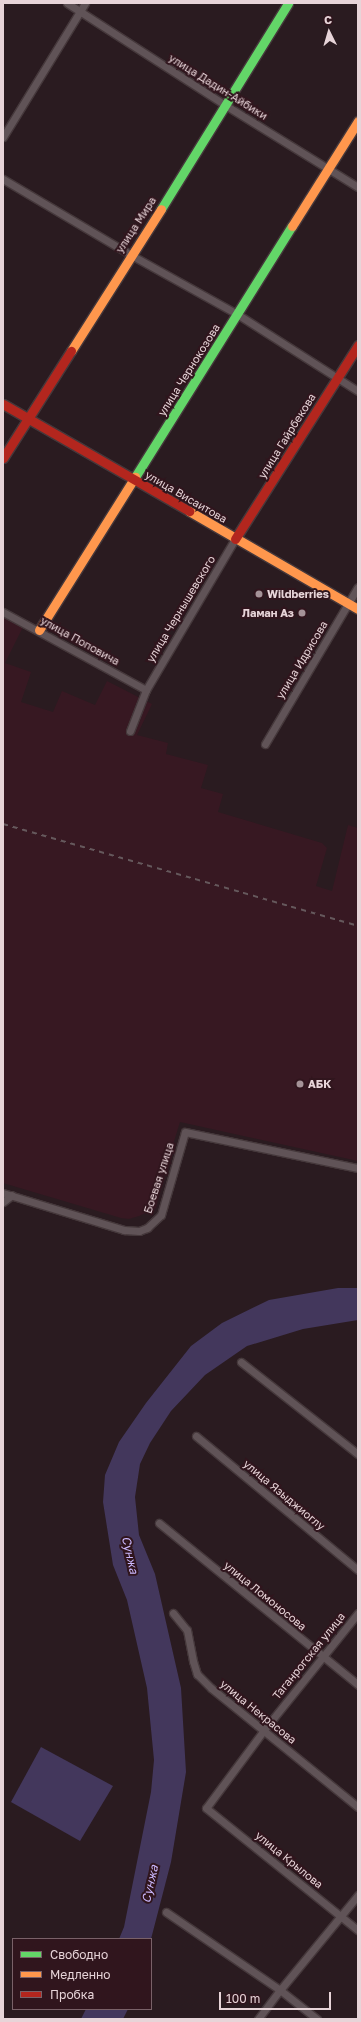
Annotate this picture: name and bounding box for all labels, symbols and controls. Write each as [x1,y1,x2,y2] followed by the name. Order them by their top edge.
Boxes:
[309,12,349,52] north arrow
[323,13,332,26] text: С
[166,51,270,123] street label: улица Дадин-Айбики
[113,195,159,255] street label: улица Мира
[155,321,223,419] street label: улица Чернокозова
[255,391,319,481] street label: улица Гайрбекова
[143,468,229,526] street label: улица Висаитова
[144,553,218,665] street label: улица Чернышевского
[267,587,329,601] place label: Wildberries
[254,589,264,599] marker: Wildberries
[242,606,294,620] place label: Ламан Аз
[297,608,307,618] marker: Ламан Аз
[38,614,122,668] street label: улица Поповича
[274,619,330,701] street label: улица Идрисова
[308,1077,331,1091] place label: АБК
[295,1079,305,1089] marker: АБК
[141,1141,177,1215] street label: Боевая улица
[241,1457,327,1533] street label: улица Языджиоглу
[119,1535,141,1575] water label: Сунжа
[221,1559,309,1633] street label: улица Ломоносова
[270,1610,348,1702] street label: Таганрогская улица
[217,1677,299,1747] street label: улица Некрасова
[253,1829,325,1891] street label: улица Крылова
[139,1864,161,1904] water label: Сунжа
[12,1938,152,2010] legend
[50,1947,108,1962] text: Свободно
[50,1967,110,1982] text: Медленно
[221,1984,333,2010] scale bar
[50,1987,94,2002] text: Пробка
[226,1991,260,2006] text: 100 m

